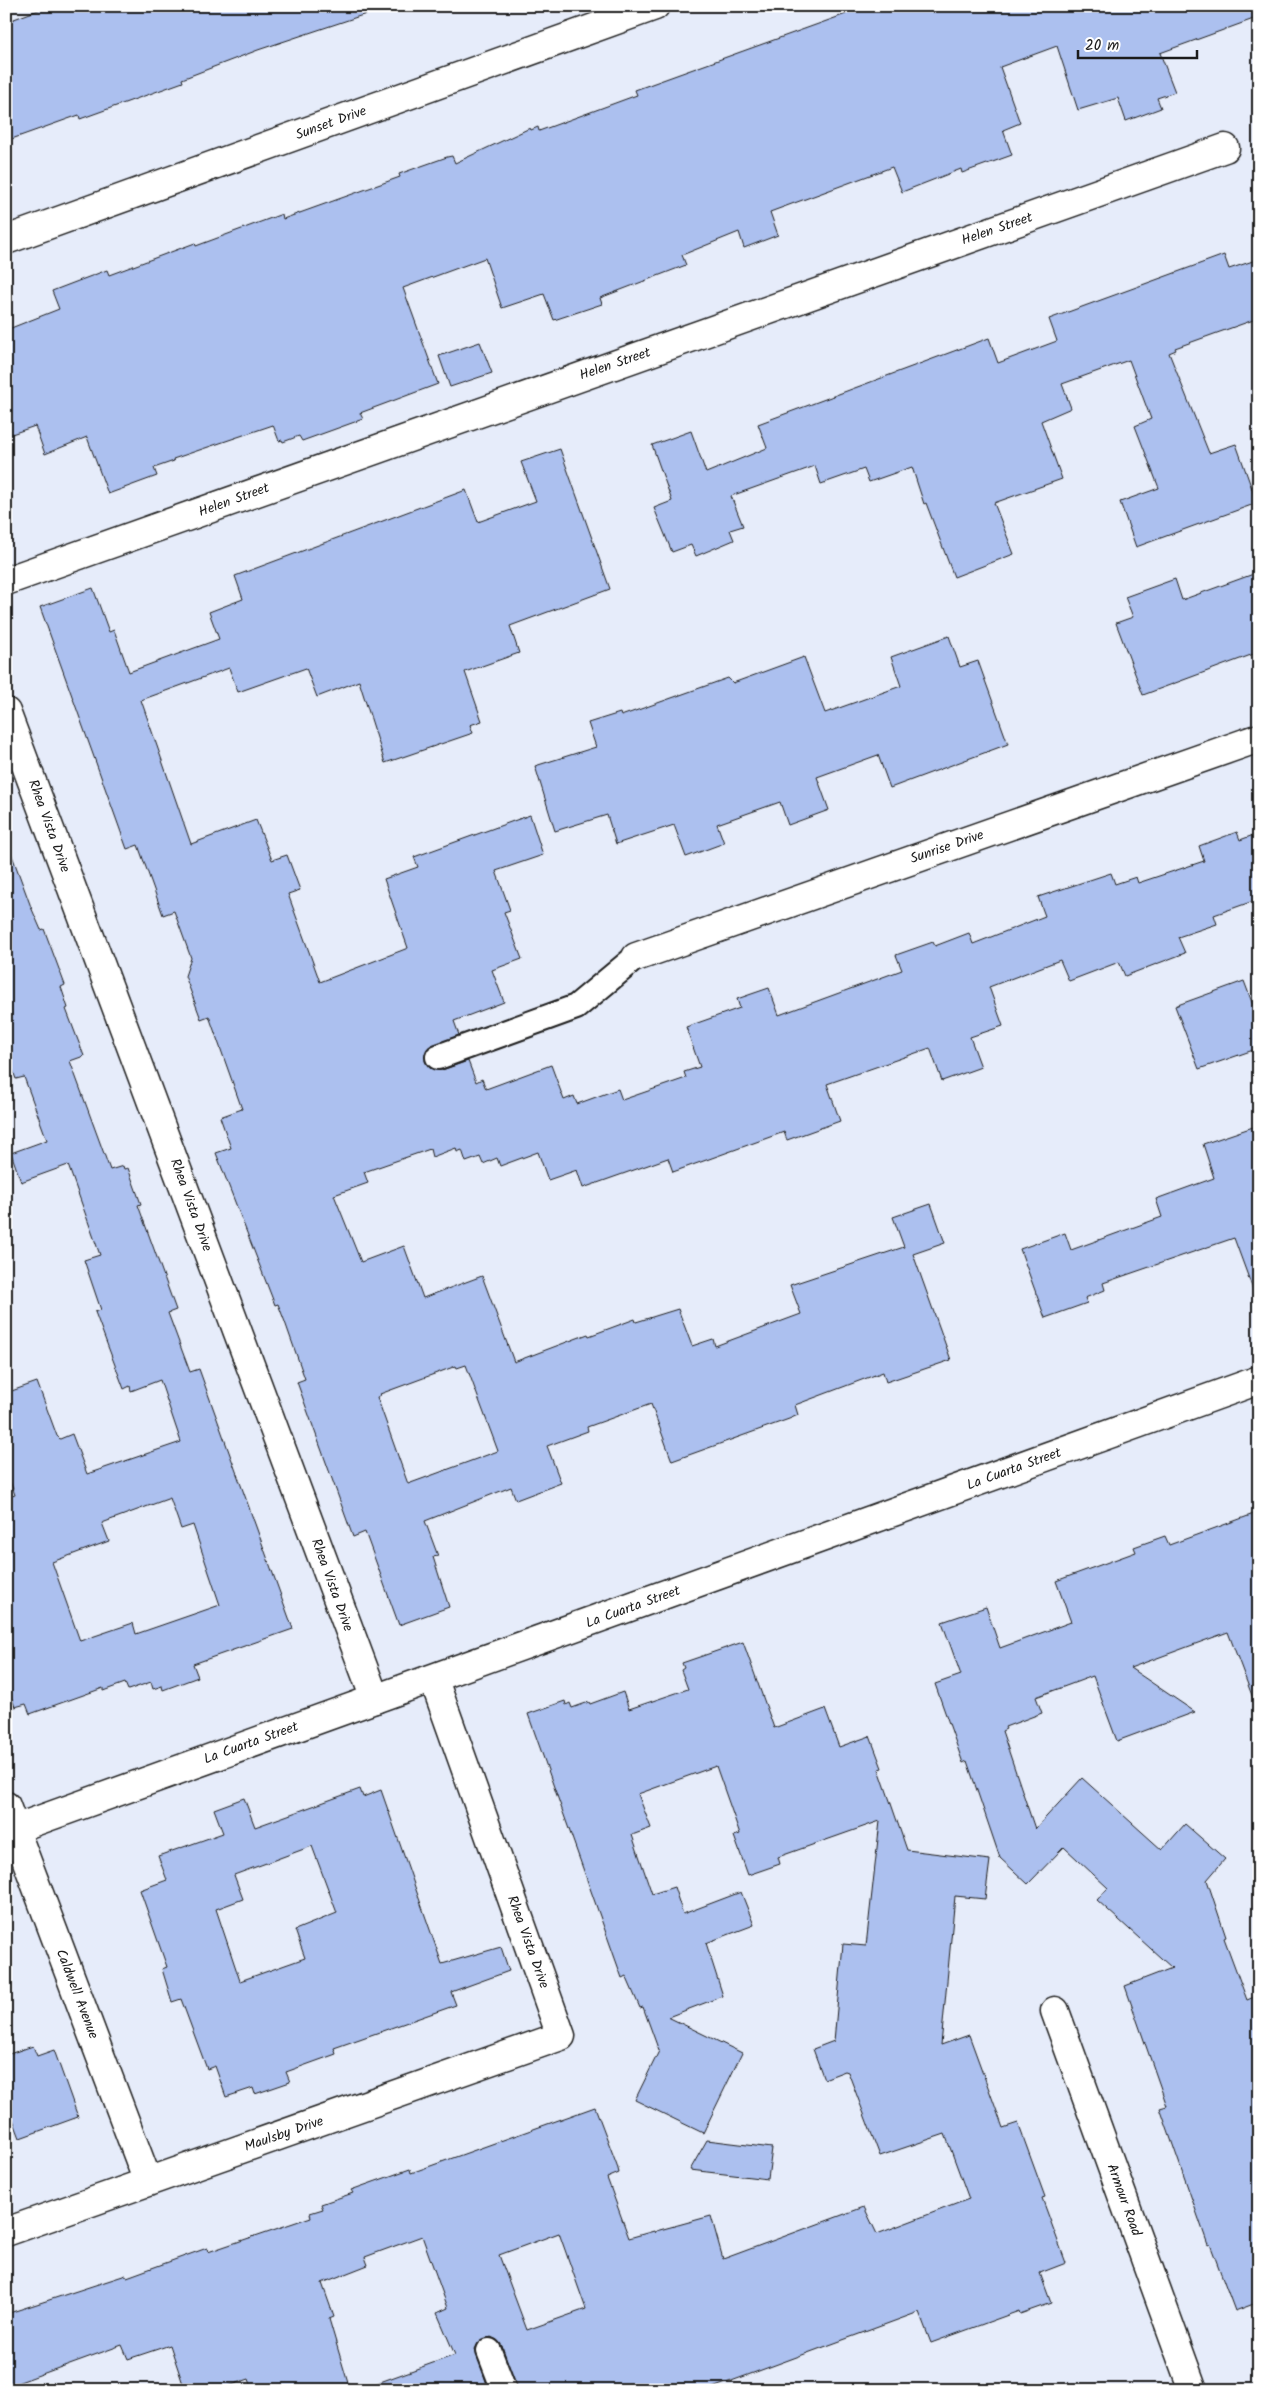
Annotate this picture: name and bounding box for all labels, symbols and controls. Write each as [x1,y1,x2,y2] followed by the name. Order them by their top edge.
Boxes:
[1078,28,1196,60] scale bar
[1085,34,1119,58] text: 20 m
[292,100,370,146] street label: Sunset Drive
[958,206,1036,251] street label: Helen Street
[576,341,654,386] street label: Helen Street
[195,477,273,523] street label: Helen Street
[22,776,76,876] street label: Rhea Vista Drive
[907,824,987,870] street label: Sunrise Drive
[164,1155,218,1255] street label: Rhea Vista Drive
[964,1441,1065,1496] street label: La Cuarta Street
[305,1535,359,1635] street label: Rhea Vista Drive
[583,1579,684,1634] street label: La Cuarta Street
[201,1715,302,1770] street label: La Cuarta Street
[501,1892,555,1992] street label: Rhea Vista Drive
[50,1946,105,2043] street label: Caldwell Avenue
[241,2110,327,2158] street label: Maulsby Drive
[1101,2161,1148,2240] street label: Armour Road

